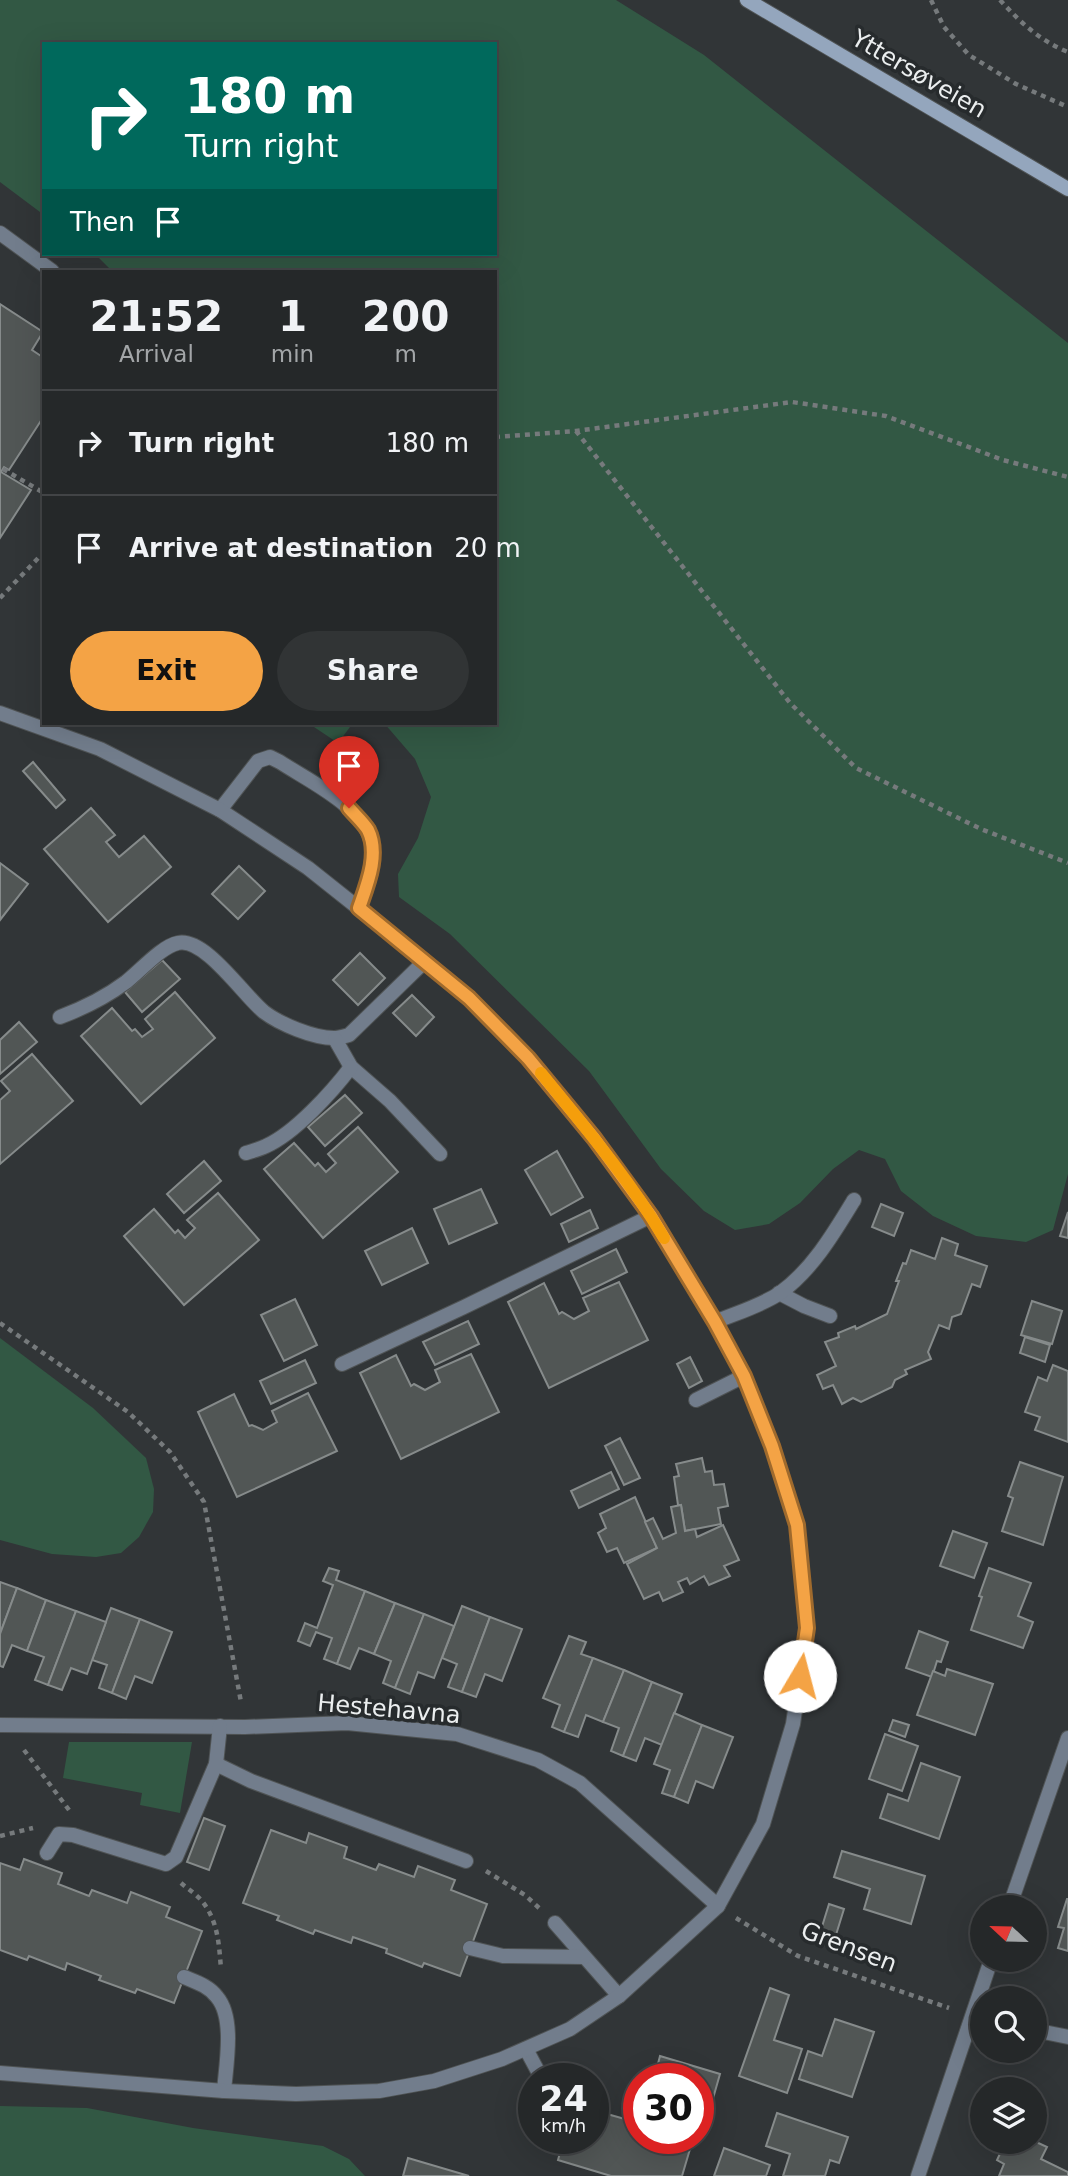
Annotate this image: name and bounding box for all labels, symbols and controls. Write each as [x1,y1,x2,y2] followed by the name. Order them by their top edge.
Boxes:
[846,24,991,124] street label: Yttersøveien
[185,68,355,125] text: 180 m
[70,70,161,161] icon: right
[185,127,338,165] text: Turn right
[149,203,187,241] icon: arrive
[70,207,135,237] text: Then
[90,292,223,341] text: 21:52
[278,292,307,341] text: 1
[362,292,449,341] text: 200
[119,341,194,367] text: Arrival
[271,341,314,367] text: min
[394,341,417,367] text: m
[70,424,108,462] icon: right
[129,428,274,458] text: Turn right
[386,428,469,458] text: 180 m
[70,529,108,567] icon: arrive
[129,533,433,563] text: Arrive at destination
[454,533,521,563] text: 20 m
[70,631,263,711] button: Exit
[277,631,469,711] button: Share
[319,736,379,808] pin
[330,747,368,785] icon: arrive
[763,1639,837,1713] position arrow
[316,1689,462,1729] street label: Hestehavna
[970,1895,1046,1972] north arrow
[970,1895,1047,2154] map controls
[797,1916,901,1978] street label: Grensen
[970,1986,1047,2063] button: search
[623,2063,714,2154] speed limit sign: 30
[970,2077,1047,2154] button: layers
[539,2079,588,2119] text: 24
[541,2115,586,2136] text: km/h

